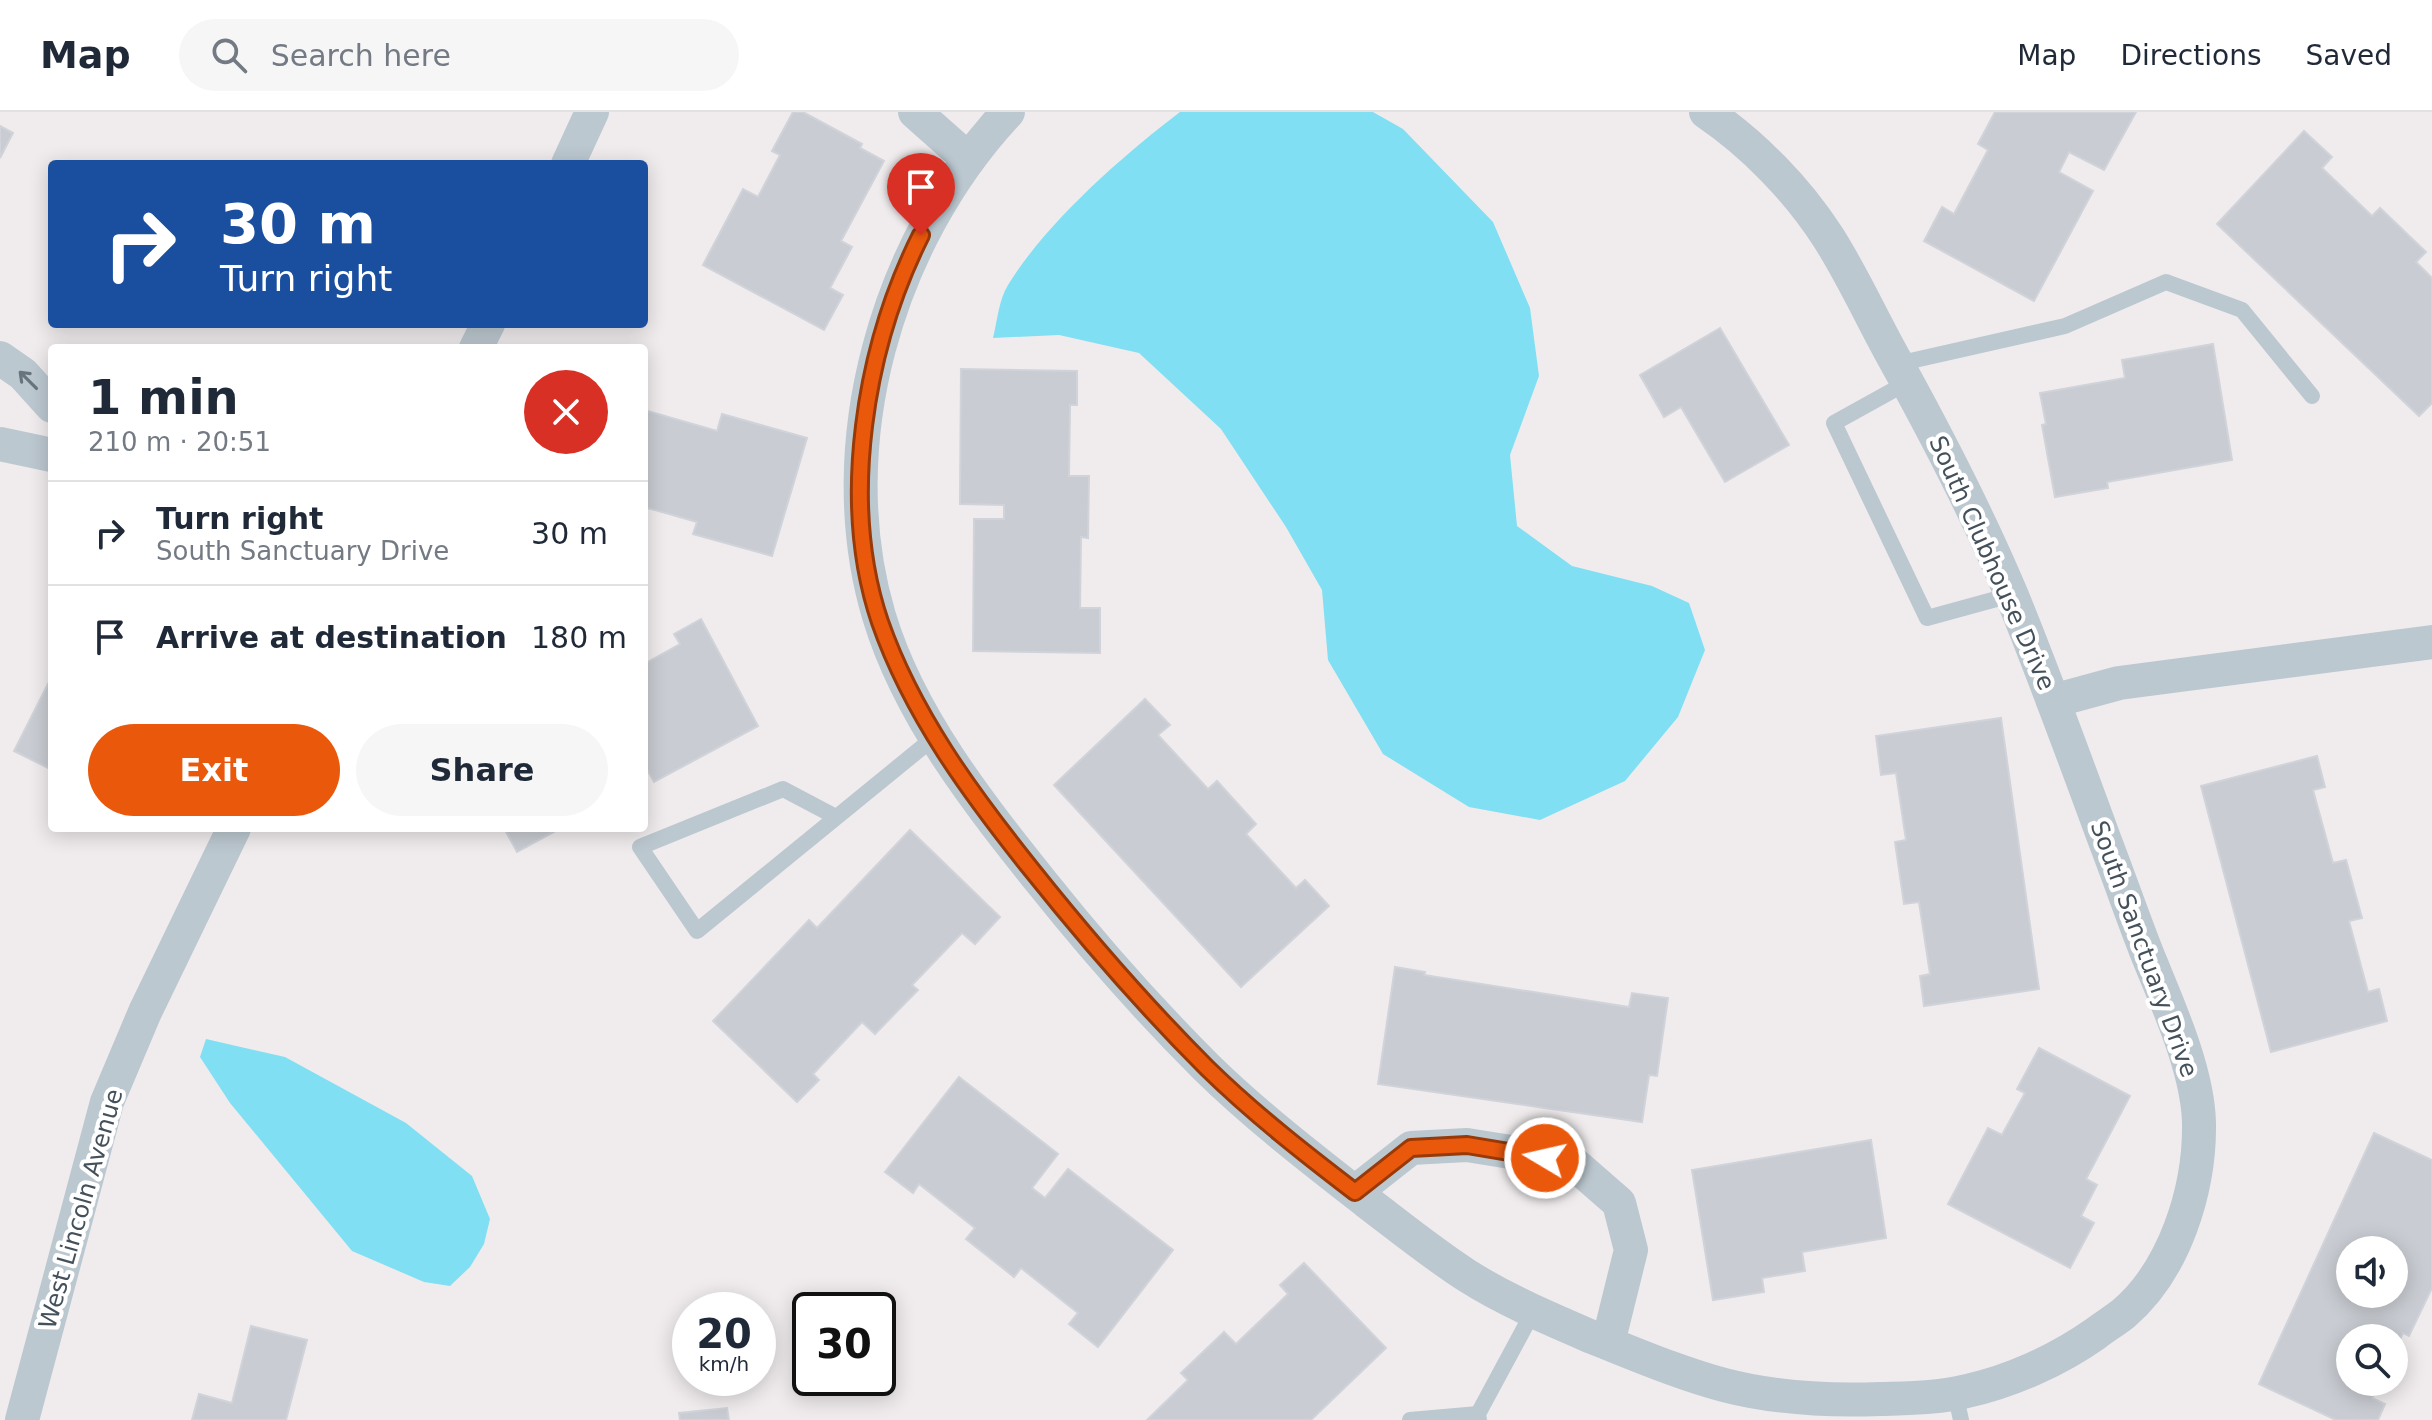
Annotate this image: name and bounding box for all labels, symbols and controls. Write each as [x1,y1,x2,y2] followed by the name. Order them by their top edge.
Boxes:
[179,19,739,91] search box
[40,33,131,77] text: Map
[207,33,251,77] icon: search
[271,38,451,73] text: Search here
[2017,39,2076,72] text: Map
[2120,39,2261,72] text: Directions
[2305,39,2392,72] text: Saved
[887,153,955,235] pin
[899,165,943,209] icon: arrive
[220,191,376,256] text: 30 m
[88,192,192,296] icon: right
[220,258,392,299] text: Turn right
[88,369,239,425] text: 1 min
[524,370,608,454] button: close
[19,371,38,390] one-way arrow
[88,427,271,457] text: 210 m · 20:51
[1923,432,2061,694] street label: South Clubhouse Drive
[156,501,323,536] text: Turn right
[88,511,132,555] icon: right
[531,516,608,551] text: 30 m
[156,536,449,566] text: South Sanctuary Drive
[88,615,132,659] icon: arrive
[156,620,507,655] text: Arrive at destination
[531,620,627,655] text: 180 m
[88,724,340,816] button: Exit
[356,724,608,816] button: Share
[2085,817,2203,1081] street label: South Sanctuary Drive
[33,1086,129,1332] street label: West Lincoln Avenue
[1503,1116,1587,1200] position arrow
[2336,1236,2408,1396] map controls
[2336,1236,2408,1308] button: sound
[792,1292,896,1396] speed limit sign: 30
[696,1311,752,1357] text: 20
[2336,1324,2408,1396] button: search
[699,1352,749,1376] text: km/h

